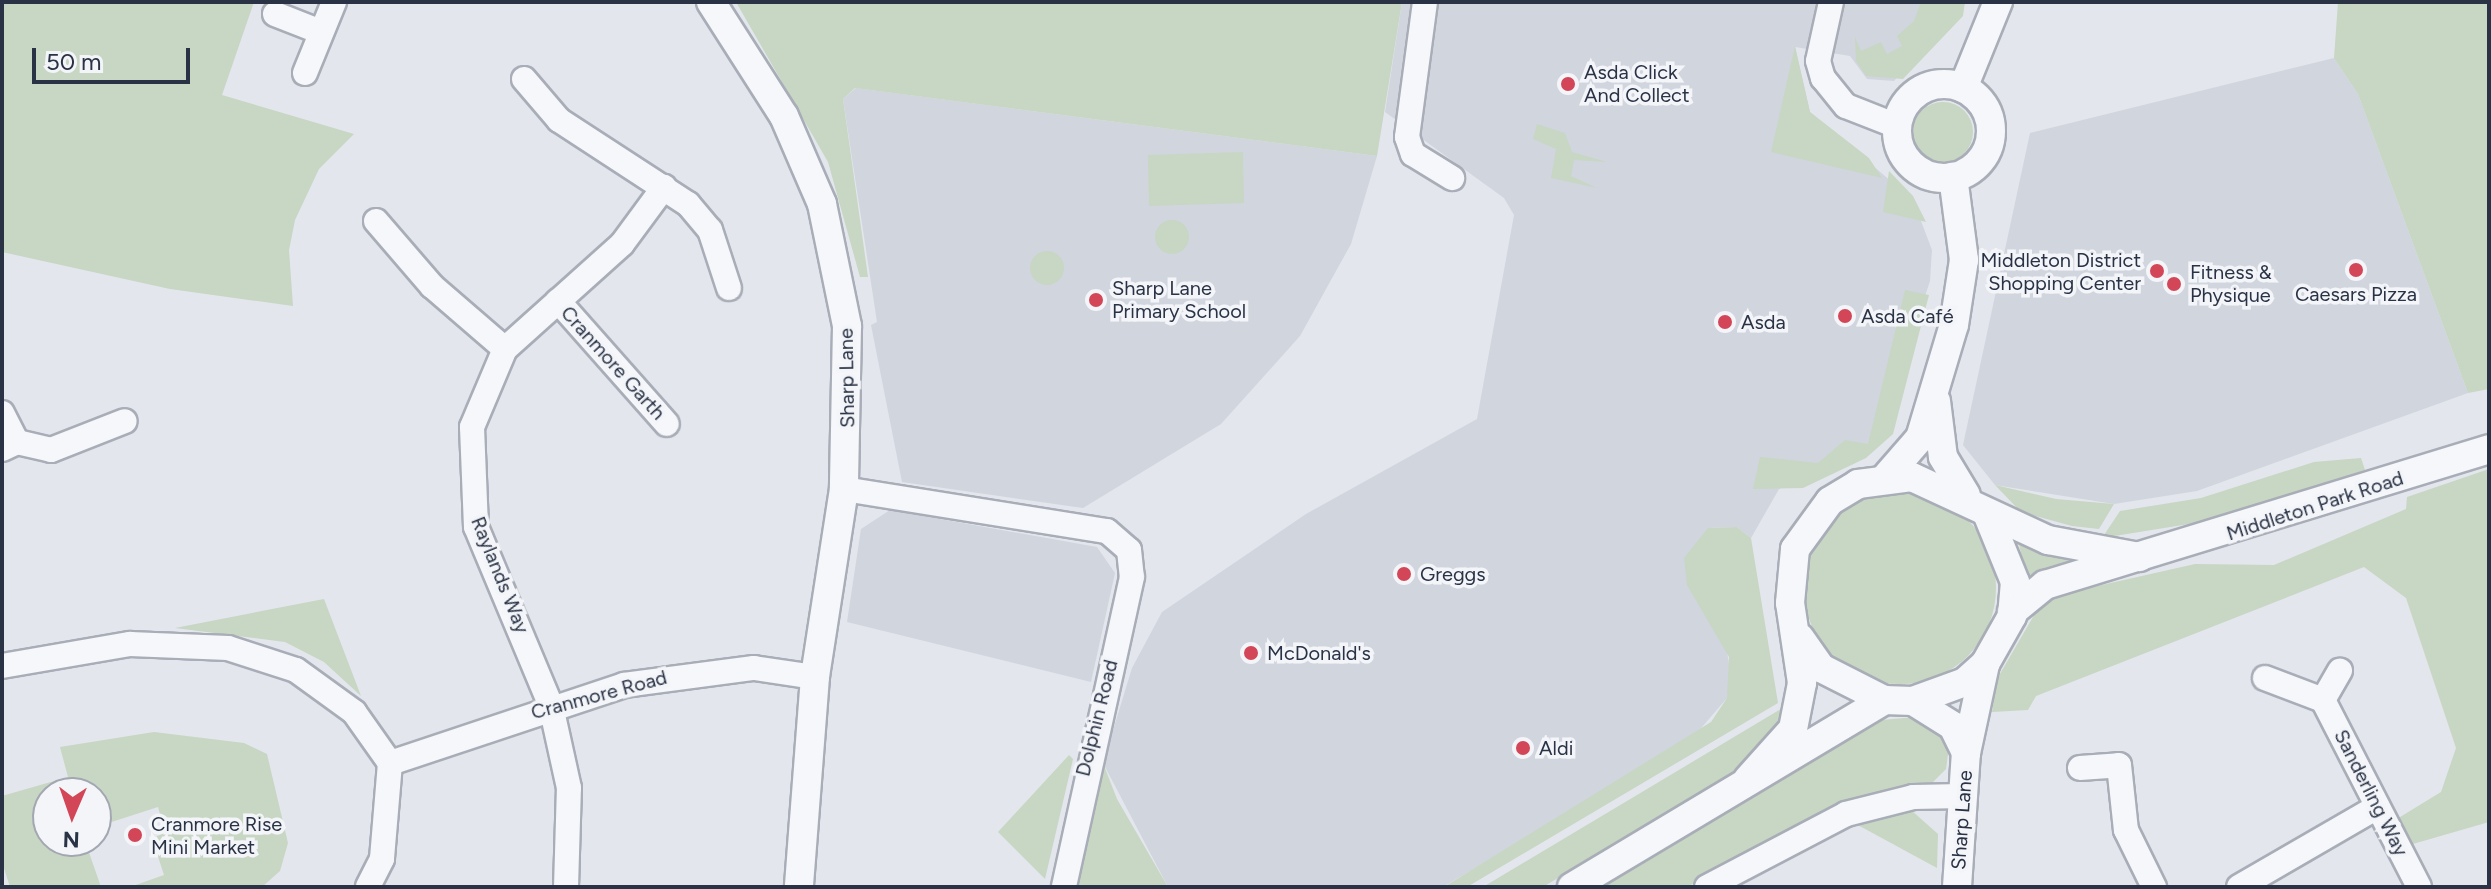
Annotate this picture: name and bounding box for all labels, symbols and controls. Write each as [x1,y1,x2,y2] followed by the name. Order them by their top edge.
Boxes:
[36,32,194,82] scale bar
[46,47,102,76] text: 50 m
[1584,60,1689,107] place label: Asda Click And Collect
[1559,75,1577,93] marker: Asda Click And Collect
[1980,248,2141,295] place label: Middleton District Shopping Center
[2190,260,2272,307] place label: Fitness & Physique
[2347,261,2365,279] marker: Caesars Pizza
[2148,262,2166,280] marker: Middleton District Shopping Center
[2165,275,2183,293] marker: Fitness & Physique
[1112,276,1246,323] place label: Sharp Lane Primary School
[2295,282,2417,306] place label: Caesars Pizza
[1087,291,1105,309] marker: Sharp Lane Primary School
[556,301,670,425] street label: Cranmore Garth
[1861,304,1954,328] place label: Asda Café
[1836,307,1854,325] marker: Asda Café
[1741,310,1786,334] place label: Asda
[1716,313,1734,331] marker: Asda
[834,328,860,428] street label: Sharp Lane
[2224,466,2406,546] street label: Middleton Park Road
[466,513,534,637] street label: Raylands Way
[1420,562,1486,586] place label: Greggs
[1395,565,1413,583] marker: Greggs
[1267,641,1371,665] place label: McDonald's
[1242,644,1260,662] marker: McDonald's
[1071,657,1123,779] street label: Dolphin Road
[528,665,670,725] street label: Cranmore Road
[2329,726,2413,860] street label: Sanderling Way
[1539,736,1573,760] place label: Aldi
[1514,739,1532,757] marker: Aldi
[1947,769,1977,871] street label: Sharp Lane
[32,777,112,857] north arrow
[151,812,282,859] place label: Cranmore Rise Mini Market
[62,826,80,853] text: N
[126,826,144,844] marker: Cranmore Rise Mini Market

